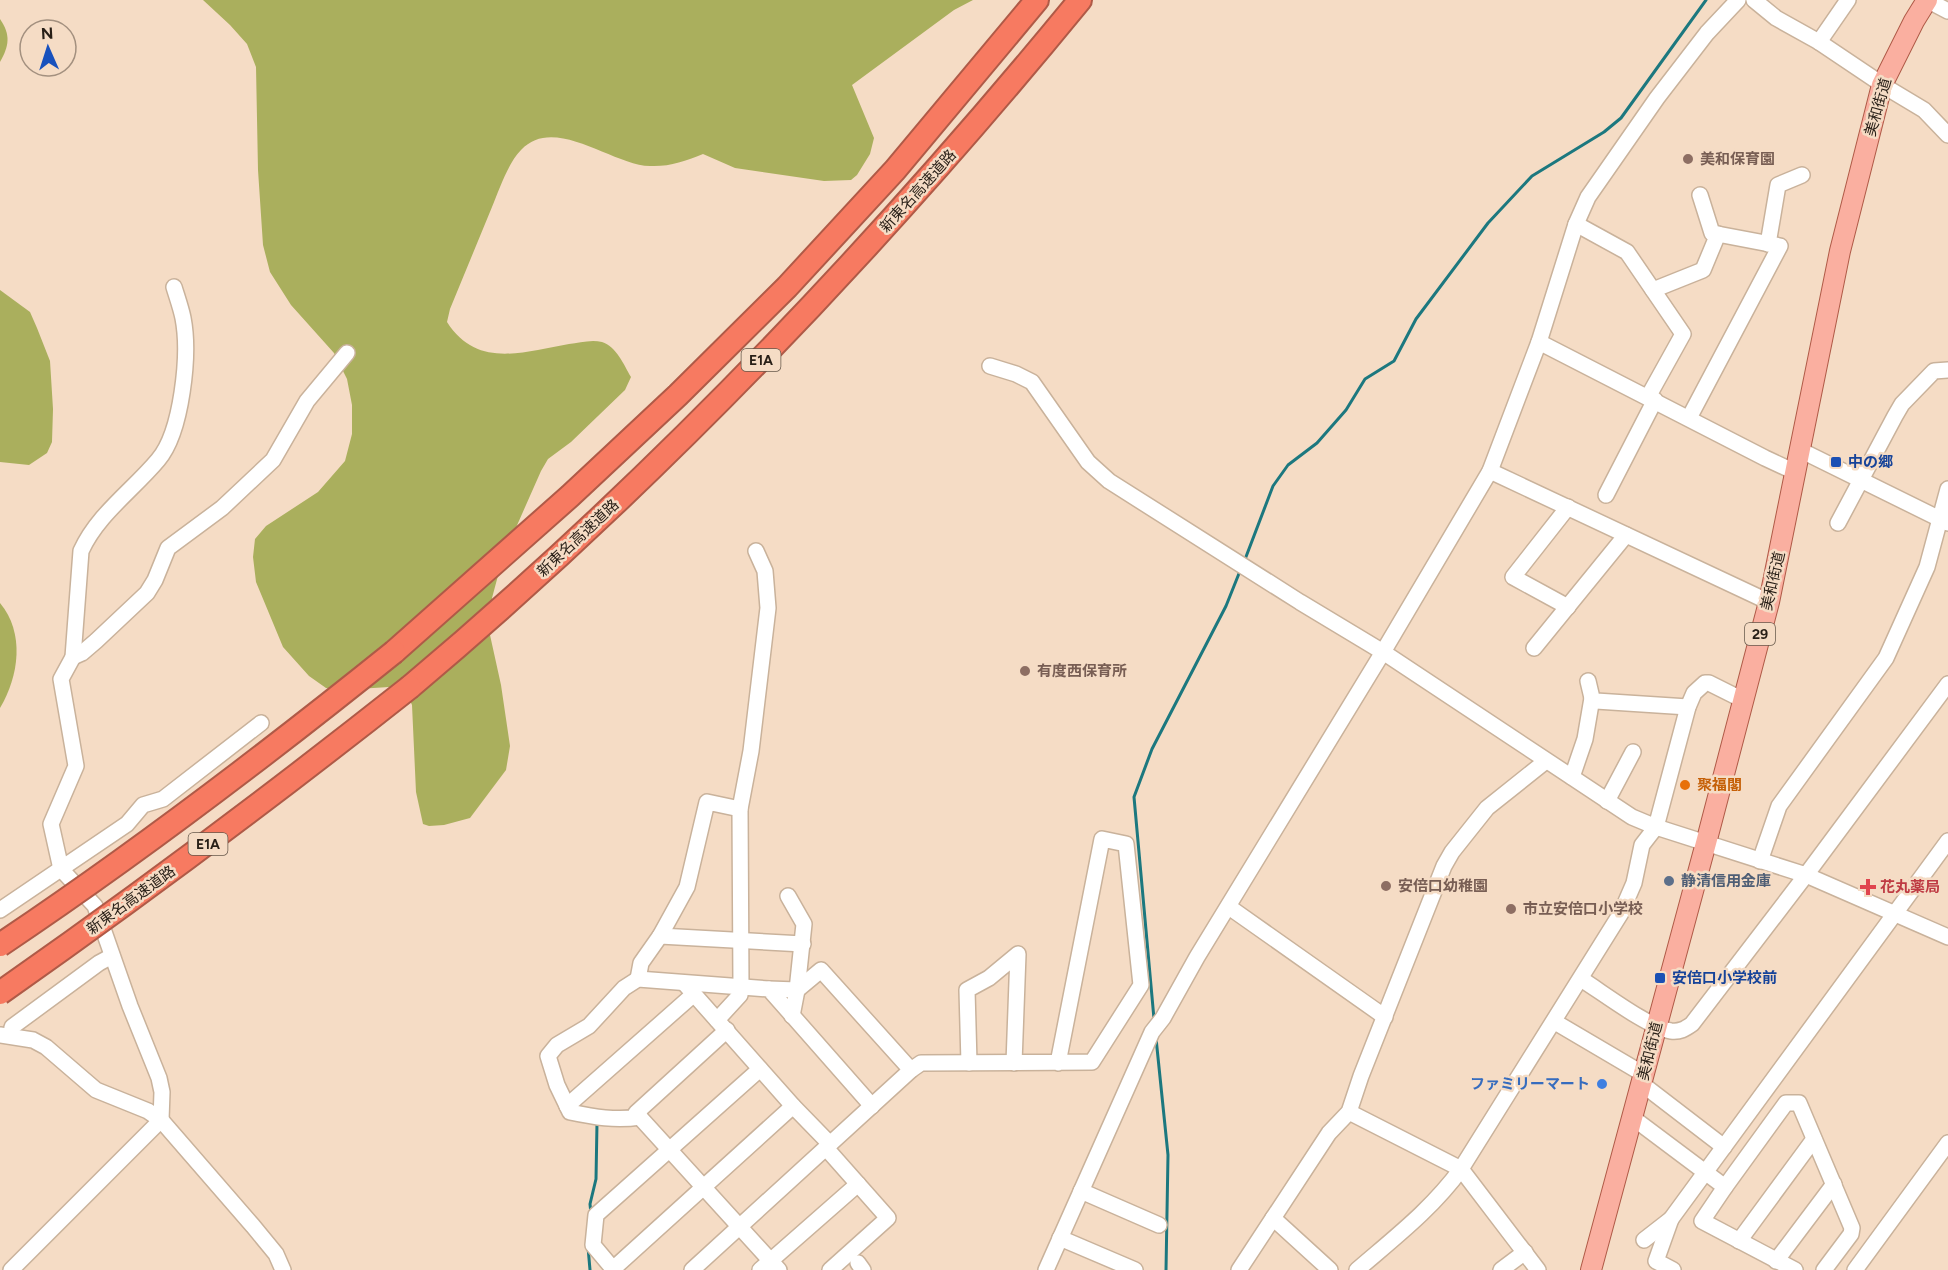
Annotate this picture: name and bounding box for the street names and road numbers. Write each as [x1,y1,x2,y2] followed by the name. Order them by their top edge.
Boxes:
[1861,76,1895,138] street label: 美和街道
[876,146,960,236] street label: 新東名高速道路
[742,349,780,371] road number: E1A
[533,496,623,580] street label: 新東名高速道路
[1757,550,1789,612] street label: 美和街道
[1745,623,1775,645] road number: 29
[188,833,228,855] road number: E1A
[83,862,179,938] street label: 新東名高速道路
[1634,1020,1666,1082] street label: 美和街道

